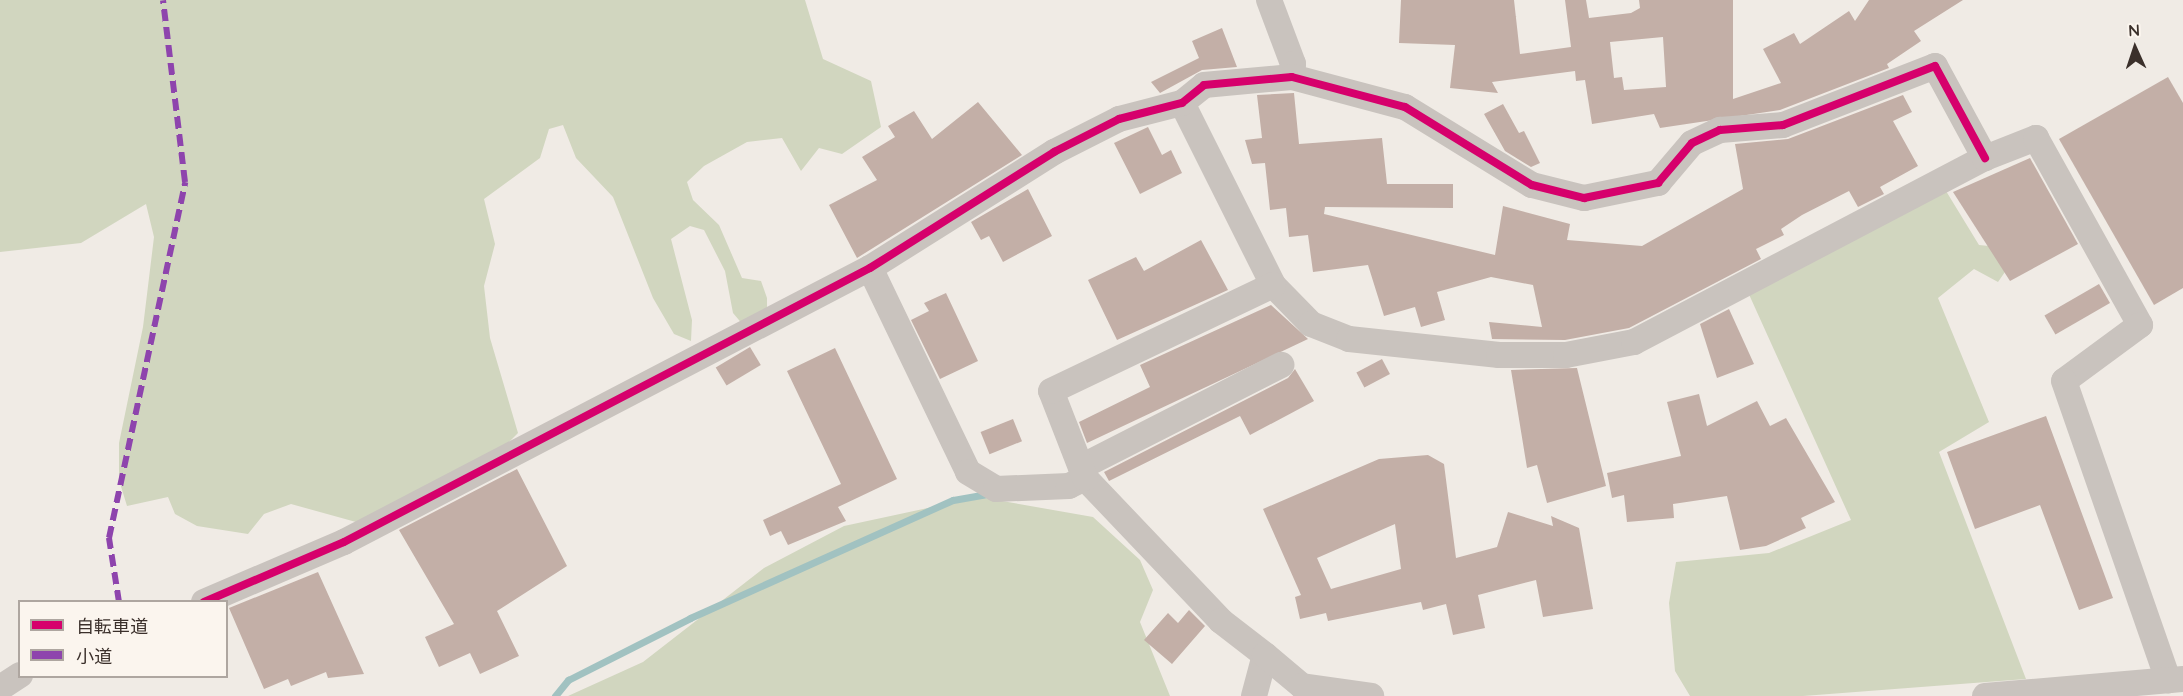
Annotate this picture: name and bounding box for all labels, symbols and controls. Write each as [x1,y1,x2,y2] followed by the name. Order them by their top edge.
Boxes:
[2105,18,2165,78] north arrow
[2128,20,2140,40] text: N
[18,600,228,678] legend
[76,615,148,638] text: 自転車道
[76,645,112,668] text: 小道

